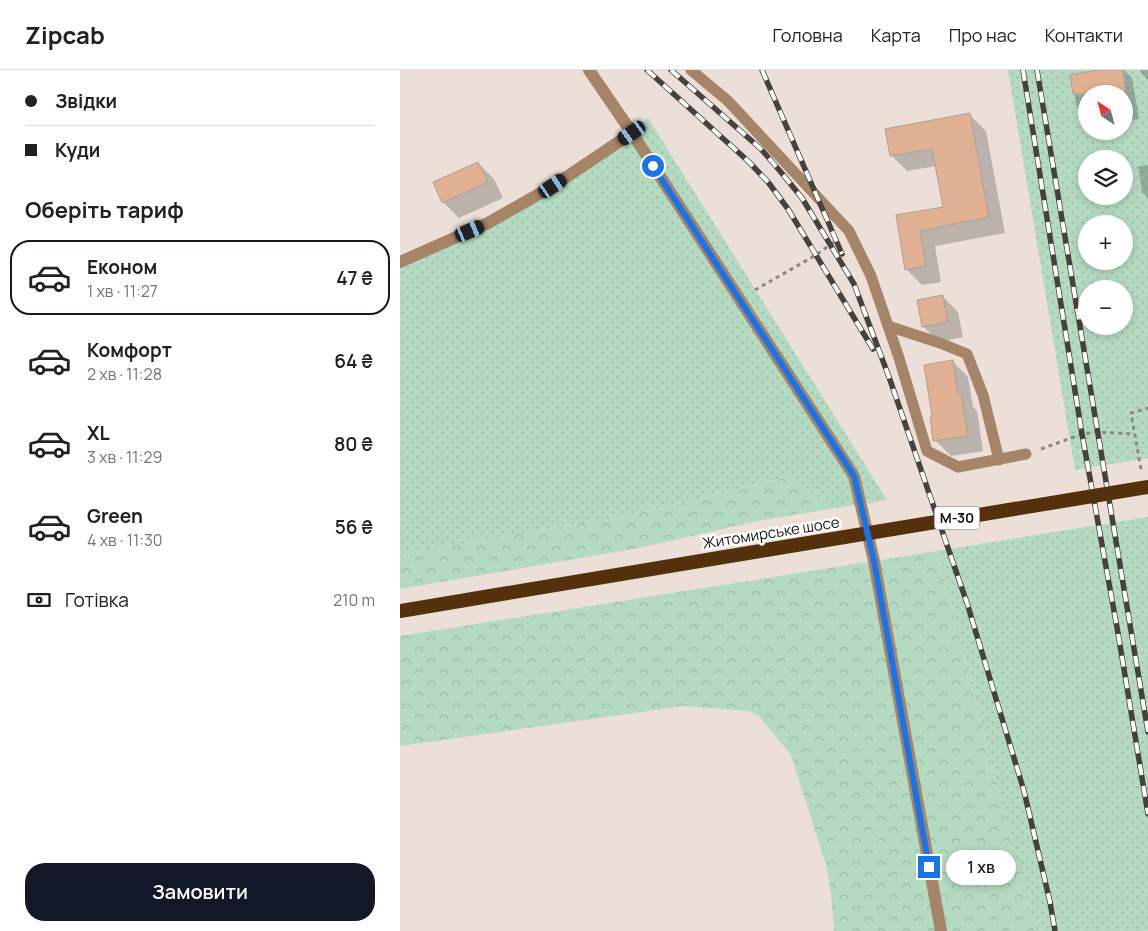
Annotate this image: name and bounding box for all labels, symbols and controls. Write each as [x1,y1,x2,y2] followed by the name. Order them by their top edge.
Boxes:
[25,18,105,51] text: Zipcab
[773,23,843,47] text: Головна
[871,23,921,47] text: Карта
[949,23,1017,47] text: Про нас
[1045,23,1123,47] text: Контакти
[1078,85,1132,140] north arrow
[1078,85,1133,335] map controls
[55,88,117,114] text: Звідки
[615,118,648,148] car
[55,137,100,163] text: Куди
[1078,150,1133,205] button: layers
[642,155,664,177] route start
[536,171,569,201] car
[25,195,184,225] text: Оберіть тариф
[1078,215,1133,270] button: +
[453,218,486,244] car
[87,254,157,280] text: Економ
[27,255,72,300] icon: car
[336,265,373,291] text: 47 ₴
[87,280,158,302] text: 1 хв · 11:27
[1078,280,1133,335] button: −
[87,337,172,363] text: Комфорт
[27,338,72,383] icon: car
[334,348,373,374] text: 64 ₴
[87,363,162,385] text: 2 хв · 11:28
[87,420,110,446] text: XL
[27,421,72,466] icon: car
[334,431,373,457] text: 80 ₴
[87,446,162,468] text: 3 хв · 11:29
[87,503,143,529] text: Green
[27,504,72,549] icon: car
[934,506,980,529] road number: М-30
[701,511,841,554] street label: Житомирське шосе
[335,514,373,540] text: 56 ₴
[87,529,163,551] text: 4 хв · 11:30
[25,586,53,614] icon: cash
[65,587,129,613] text: Готівка
[333,589,375,611] text: 210 m
[946,850,1016,884] callout: 1 хв
[918,856,940,878] route end
[967,856,995,878] text: 1 хв
[25,863,375,921] button: Замовити

